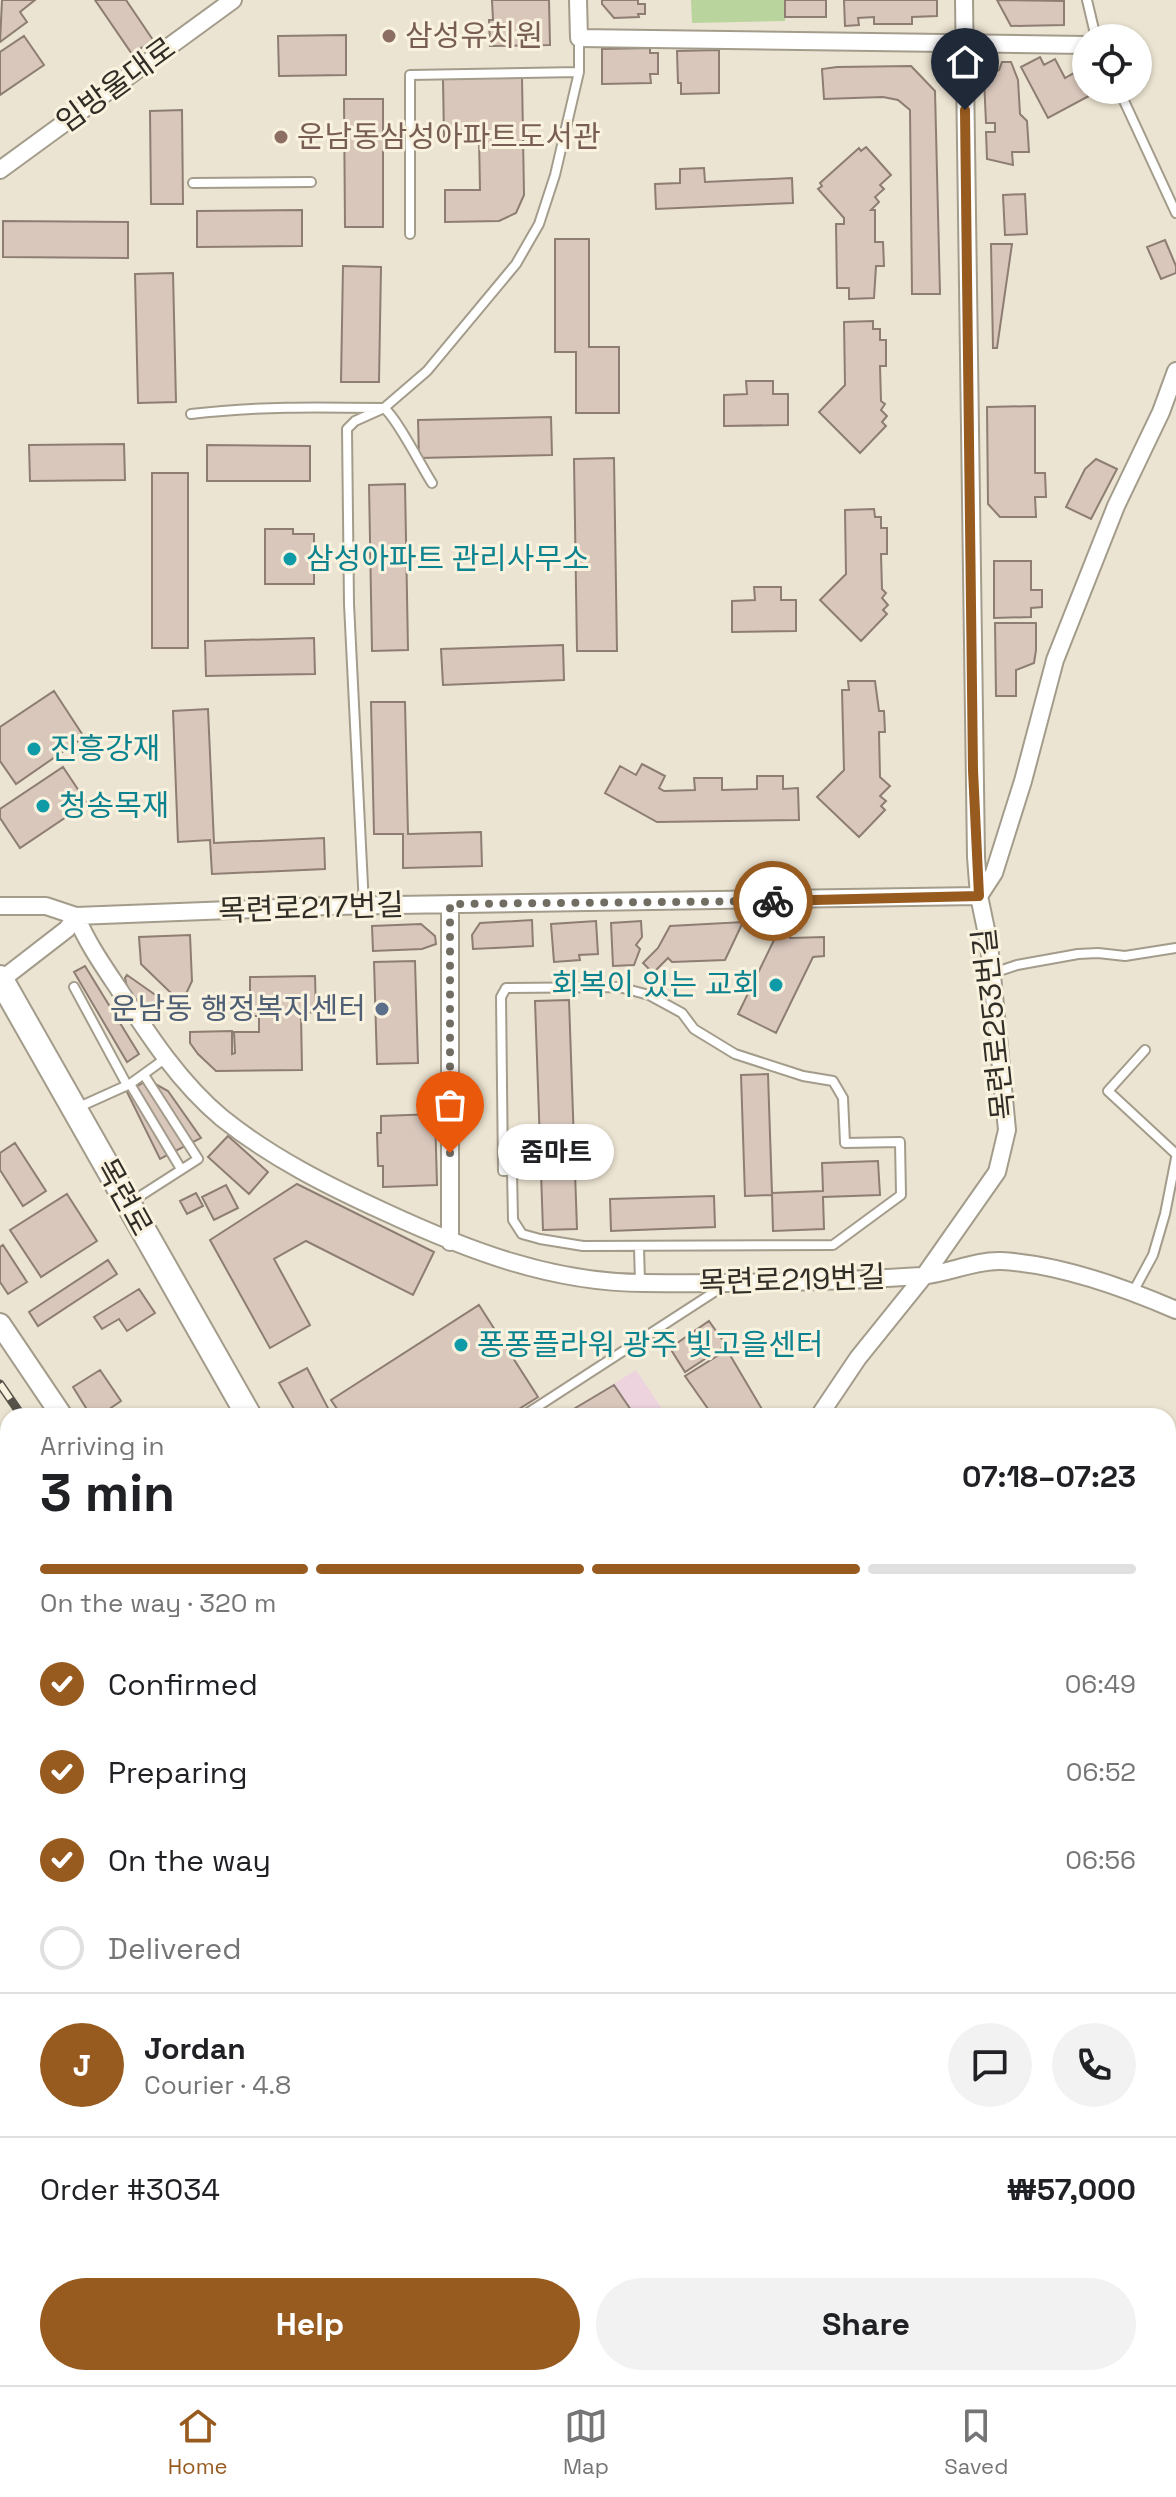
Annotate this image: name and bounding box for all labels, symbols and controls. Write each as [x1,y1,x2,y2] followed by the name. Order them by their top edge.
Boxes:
[405,16,543,55] place label: 삼성유치원
[1072,24,1152,104] map controls
[1072,24,1152,104] button: locate
[380,27,398,45] marker: 삼성유치원
[48,28,183,141] street label: 임방울대로
[931,28,999,110] pin
[943,40,987,84] icon: home
[297,117,601,156] place label: 운남동삼성아파트도서관
[272,128,290,146] marker: 운남동삼성아파트도서관
[306,539,590,578] place label: 삼성아파트 관리사무소
[281,550,299,568] marker: 삼성아파트 관리사무소
[50,729,160,768] place label: 진흥강재
[25,740,43,758] marker: 진흥강재
[59,786,169,825] place label: 청송목재
[34,797,52,815] marker: 청송목재
[733,861,813,941] courier
[751,879,795,923] icon: bike
[218,885,404,930] street label: 목련로217번길
[964,926,1023,1122] street label: 목련로253번길
[551,965,760,1004] place label: 회복이 있는 교회
[767,976,785,994] marker: 회복이 있는 교회
[110,989,366,1028] place label: 운남동 행정복지센터
[373,1000,391,1018] marker: 운남동 행정복지센터
[416,1071,484,1153] pin
[428,1083,472,1127] icon: bag
[498,1125,614,1181] callout: 줌마트
[520,1135,592,1169] text: 줌마트
[87,1151,162,1242] street label: 목련로
[698,1257,886,1302] street label: 목련로219번길
[477,1325,824,1364] place label: 퐁퐁플라워 광주 빛고을센터
[452,1336,470,1354] marker: 퐁퐁플라워 광주 빛고을센터
[40,1429,164,1463] text: Arriving in
[962,1457,1136,1496] text: 07:18–07:23
[40,1460,175,1526] text: 3 min
[40,1586,276,1620] text: On the way · 320 m
[40,1662,84,1706] icon: check
[108,1665,258,1704] text: Confirmed
[1065,1667,1136,1701] text: 06:49
[40,1750,84,1794] icon: check
[108,1753,247,1792] text: Preparing
[1066,1755,1136,1789] text: 06:52
[40,1838,84,1882] icon: check
[108,1841,271,1880] text: On the way
[1065,1843,1136,1877] text: 06:56
[108,1929,242,1968] text: Delivered
[948,2023,1032,2107] button: chat
[1052,2023,1136,2107] button: phone
[144,2029,246,2068] text: Jordan
[73,2046,91,2085] text: J
[144,2068,291,2102] text: Courier · 4.8
[40,2170,220,2209] text: Order #3034
[1006,2170,1136,2209] text: ₩57,000
[40,2278,580,2370] button: Help
[596,2278,1136,2370] button: Share
[168,2404,228,2480] tab: Home
[563,2404,609,2480] tab: Map
[944,2404,1008,2480] tab: Saved

